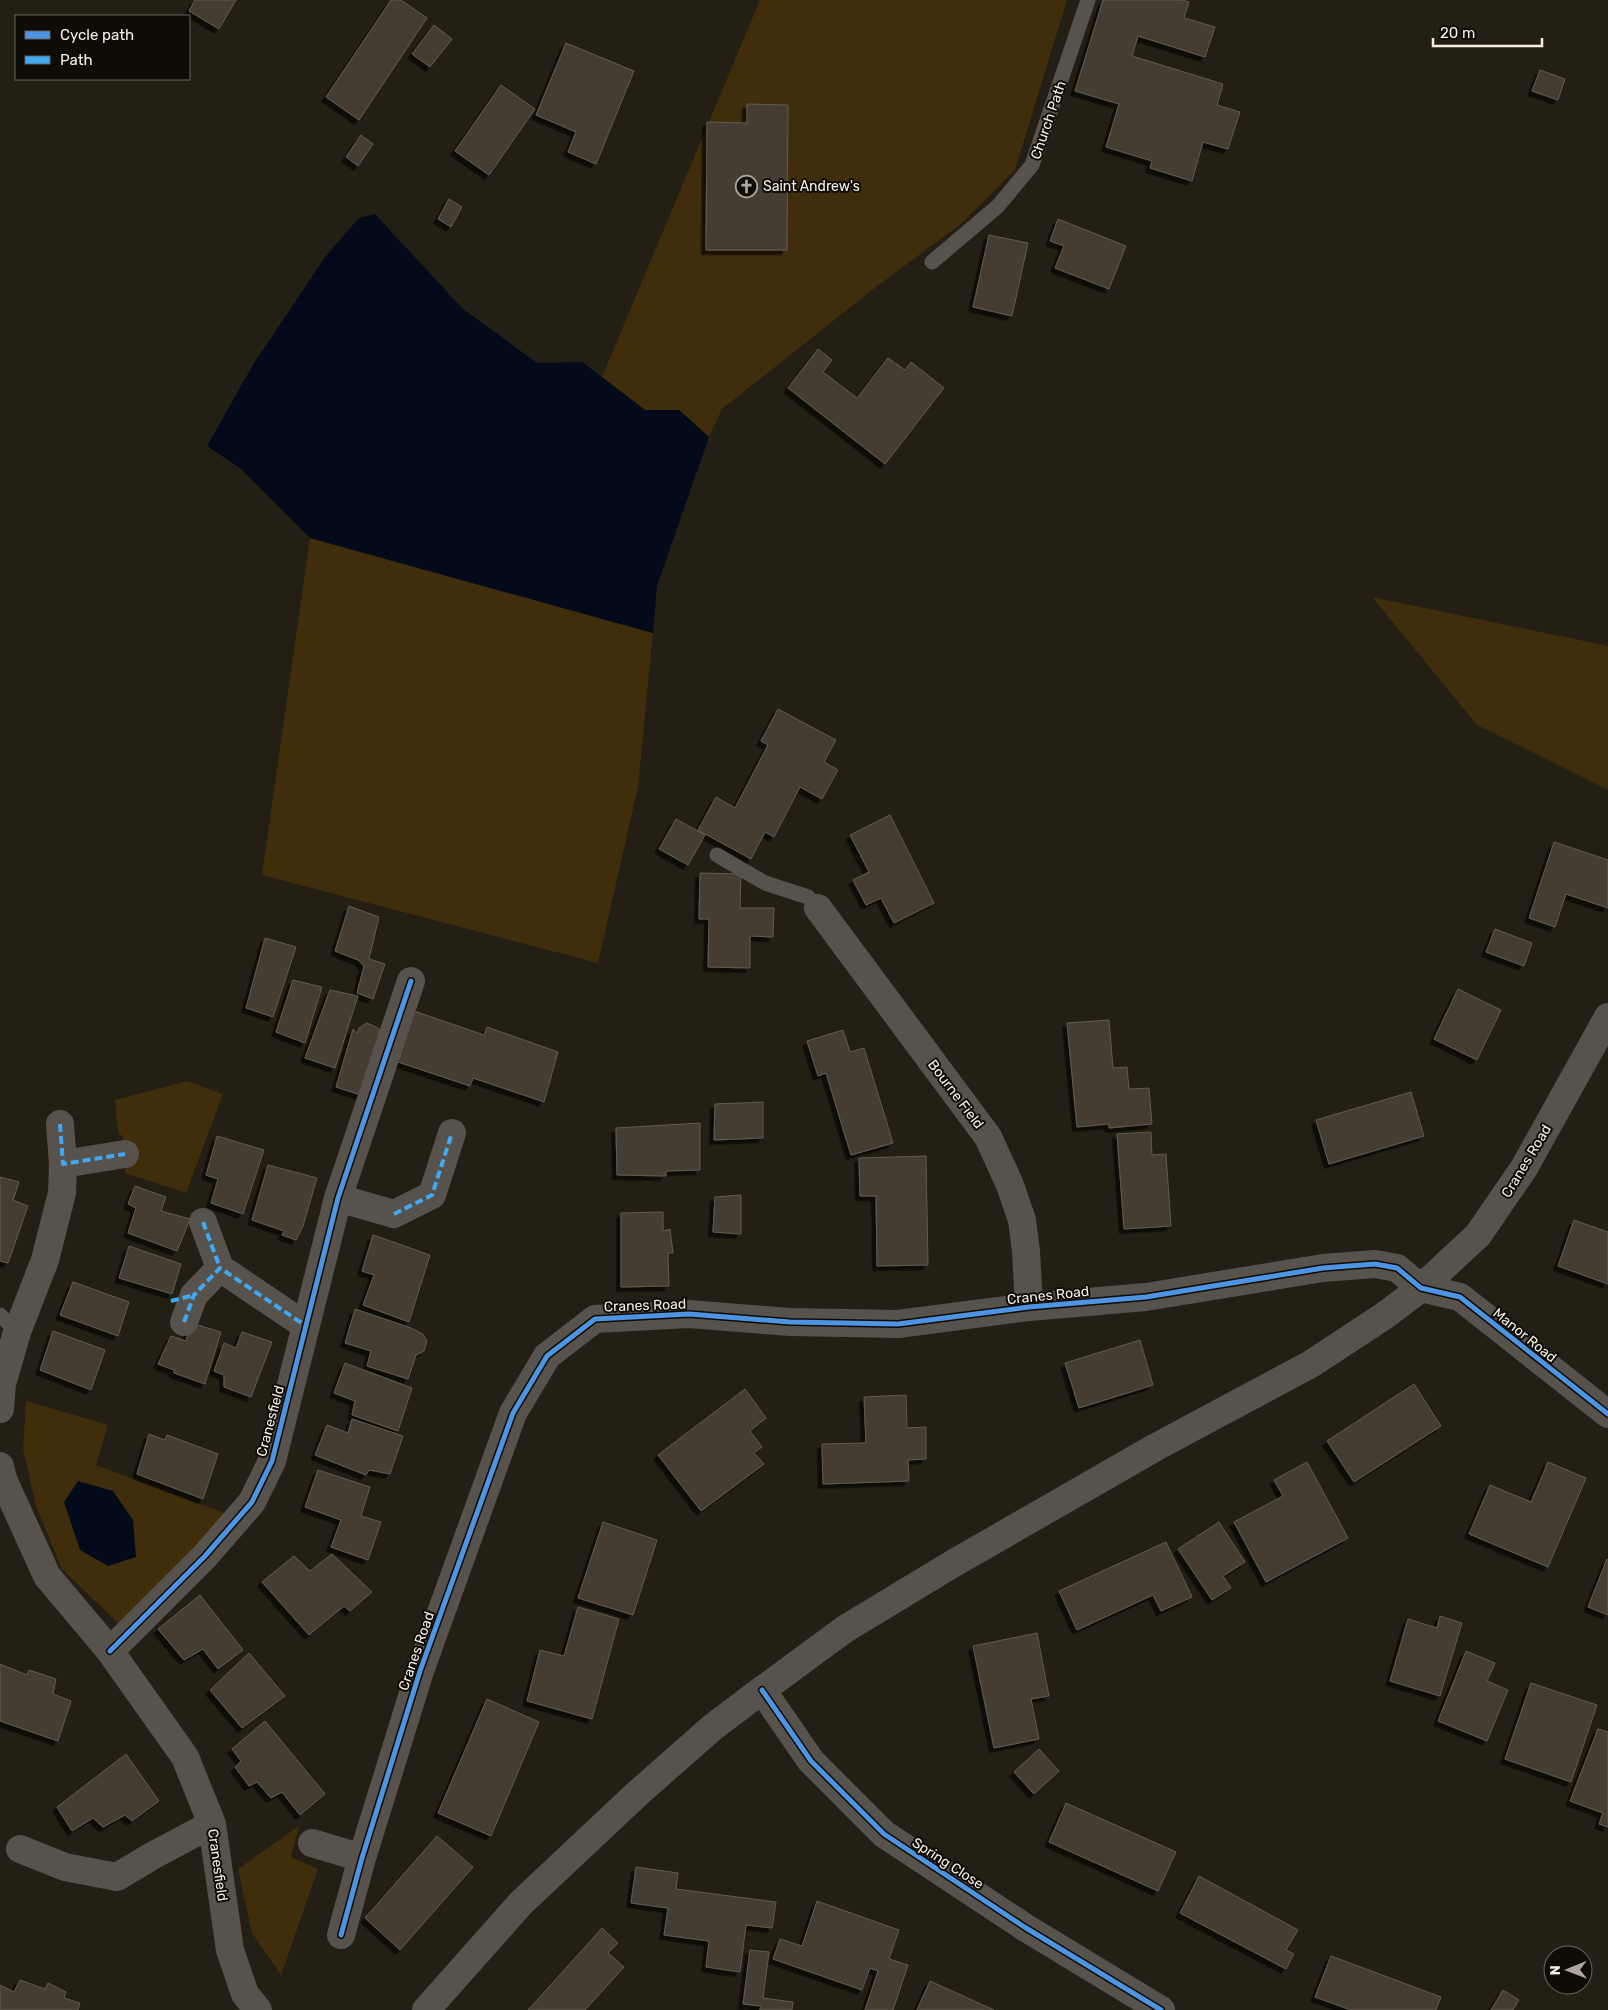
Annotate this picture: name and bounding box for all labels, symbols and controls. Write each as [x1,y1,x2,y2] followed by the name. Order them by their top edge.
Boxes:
[15,15,190,80] legend
[1433,15,1542,47] scale bar
[1440,24,1475,42] text: 20 m
[60,26,134,44] text: Cycle path
[60,51,93,69] text: Path
[1027,79,1070,162] street label: Church Path
[735,174,759,198] church icon: Saint Andrew's
[763,178,860,195] place label: Saint Andrew's
[924,1056,987,1132] street label: Bourne Field
[1498,1122,1555,1201] street label: Cranes Road
[1006,1283,1090,1308] street label: Cranes Road
[604,1296,686,1315] street label: Cranes Road
[1489,1305,1560,1366] street label: Manor Road
[253,1384,288,1459] street label: Cranesfield
[395,1609,438,1693] street label: Cranes Road
[204,1828,231,1902] street label: Cranesfield
[909,1834,987,1893] street label: Spring Close
[1543,1945,1593,1995] north arrow
[1547,1965,1564,1975] text: N

